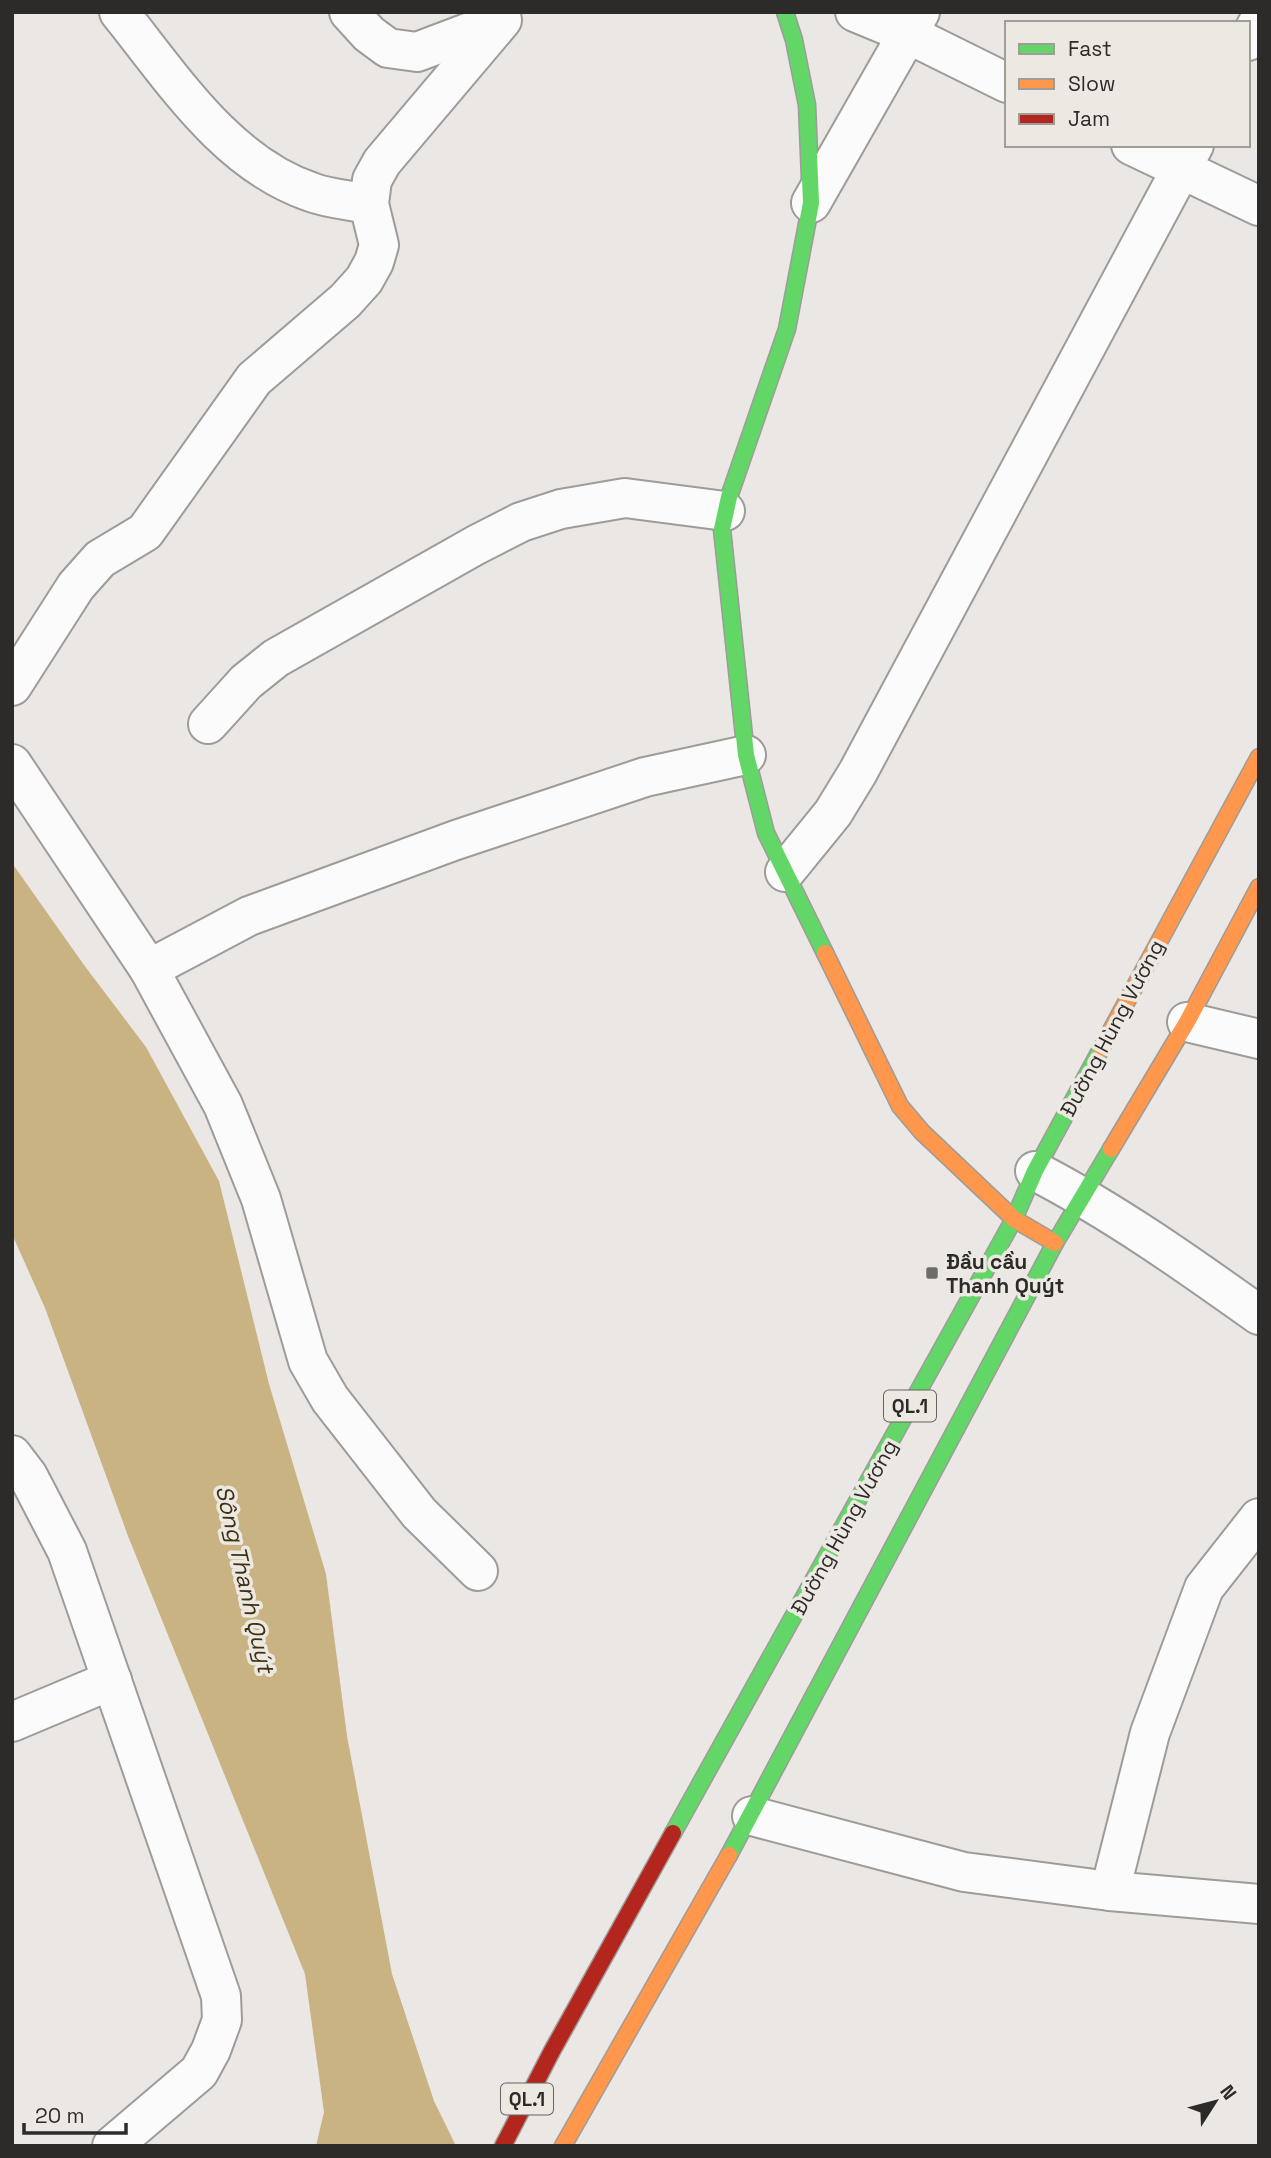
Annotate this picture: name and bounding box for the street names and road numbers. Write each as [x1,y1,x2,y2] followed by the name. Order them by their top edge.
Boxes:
[1054,935,1170,1121] street label: Đường Hùng Vương
[884,1390,936,1422] road number: QL.1
[785,1435,903,1619] street label: Đường Hùng Vương
[501,2084,553,2114] road number: QL.1

